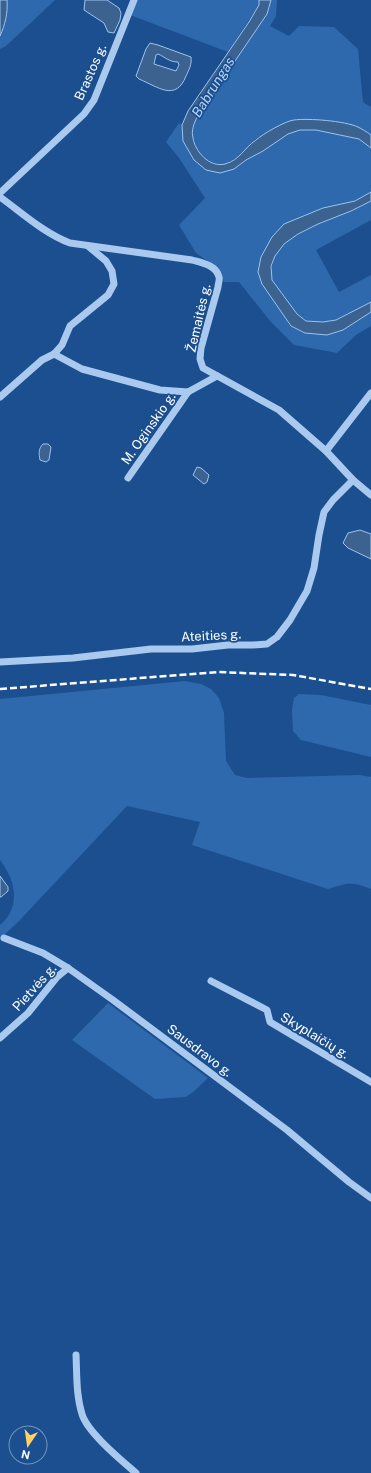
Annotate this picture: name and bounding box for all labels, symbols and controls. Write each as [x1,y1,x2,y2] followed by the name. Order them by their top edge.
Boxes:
[71,42,110,103] street label: Brastos g.
[188,54,238,120] water label: Babrungas
[183,282,214,354] street label: Žemaitės g.
[118,389,179,467] street label: M. Oginskio g.
[181,626,242,645] street label: Ateities g.
[9,961,59,1014] street label: Pietvės g.
[278,1009,352,1062] street label: Skyplaičių g.
[164,1021,235,1080] street label: Sausdravo g.
[8,1425,48,1465] north arrow
[20,1448,31,1462] text: N

